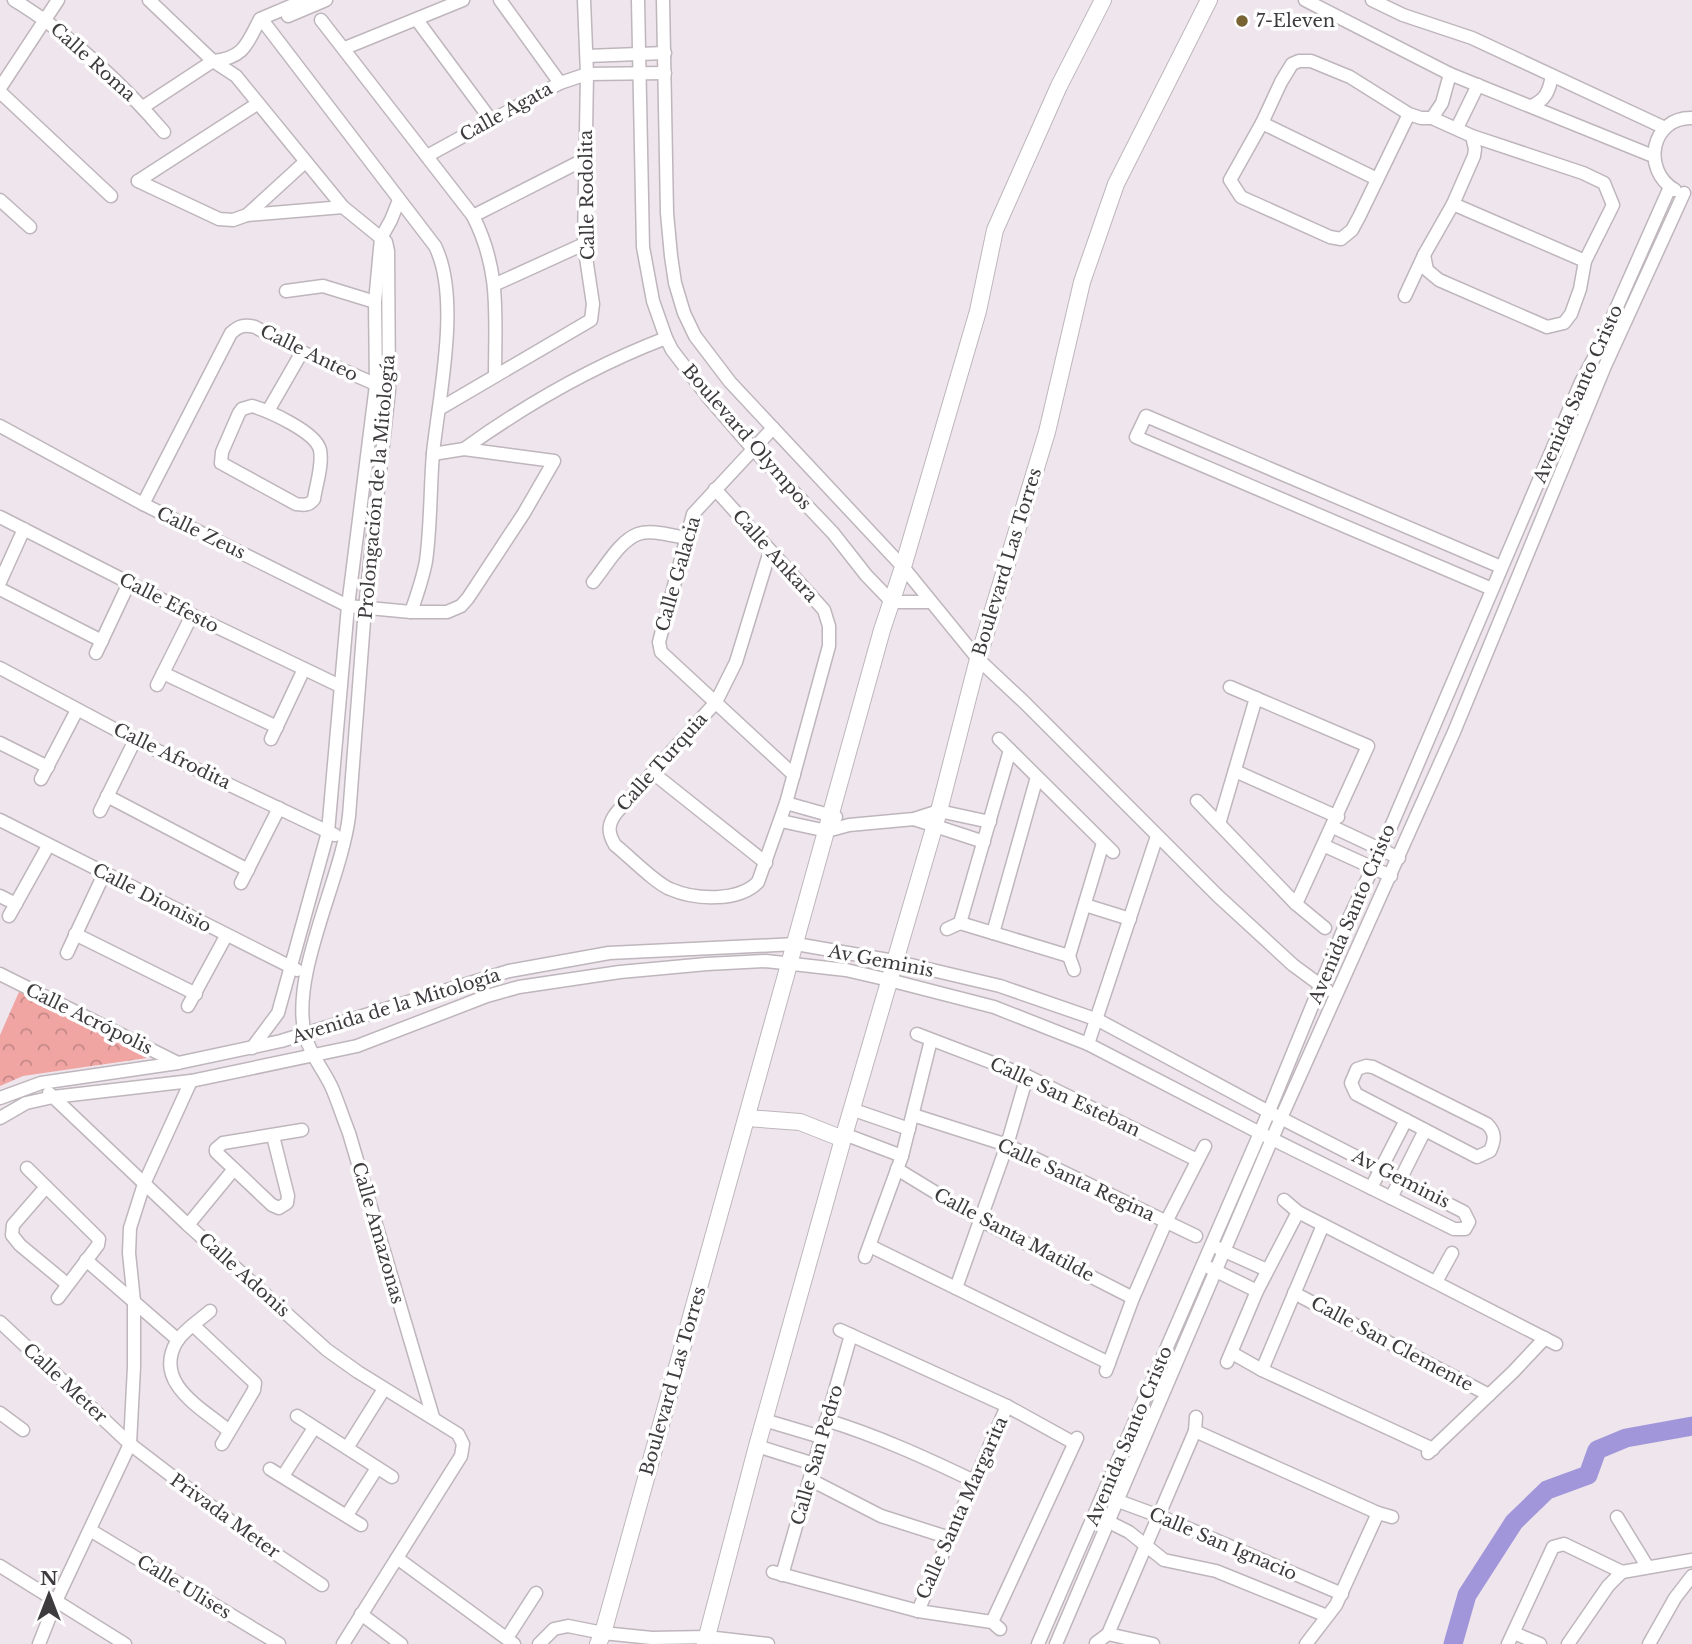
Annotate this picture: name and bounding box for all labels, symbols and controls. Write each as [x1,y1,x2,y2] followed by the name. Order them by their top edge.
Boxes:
[1256,10,1335,32] place label: 7-Eleven
[1234,13,1250,29] marker: 7-Eleven
[46,18,140,106] street label: Calle Roma
[456,78,556,146] street label: Calle Agata
[575,130,599,260] street label: Calle Rodolita
[1528,301,1627,488] street label: Avenida Santo Cristo
[257,320,361,386] street label: Calle Anteo
[354,354,400,620] street label: Prolongación de la Mitología
[678,360,816,514] street label: Boulevard Olympos
[968,465,1046,659] street label: Boulevard Las Torres
[153,502,249,564] street label: Calle Zeus
[728,505,822,607] street label: Calle Ankara
[651,514,705,634] street label: Calle Galacia
[115,568,223,638] street label: Calle Efesto
[612,708,712,816] street label: Calle Turquia
[110,718,234,794] street label: Calle Afrodita
[1304,821,1400,1008] street label: Avenida Santo Cristo
[89,859,215,937] street label: Calle Dionisio
[826,940,935,982] street label: Av Geminis
[288,964,503,1048] street label: Avenida de la Mitología
[22,979,156,1059] street label: Calle Acrópolis
[986,1053,1144,1141] street label: Calle San Esteban
[994,1134,1158,1226] street label: Calle Santa Regina
[1348,1145,1453,1213] street label: Av Geminis
[347,1160,409,1306] street label: Calle Amazonas
[930,1183,1098,1287] street label: Calle Santa Matilde
[194,1228,294,1322] street label: Calle Adonis
[635,1284,711,1478] street label: Boulevard Las Torres
[1307,1292,1477,1396] street label: Calle San Clemente
[18,1339,112,1428] street label: Calle Meter
[1081,1343,1177,1530] street label: Avenida Santo Cristo
[786,1382,848,1528] street label: Calle San Pedro
[912,1413,1012,1603] street label: Calle Santa Margarita
[166,1469,284,1563] street label: Privada Meter
[1146,1503,1300,1585] street label: Calle San Ignacio
[133,1550,235,1624] street label: Calle Ulises
[14,1560,84,1630] north arrow
[40,1567,58,1590] text: N

